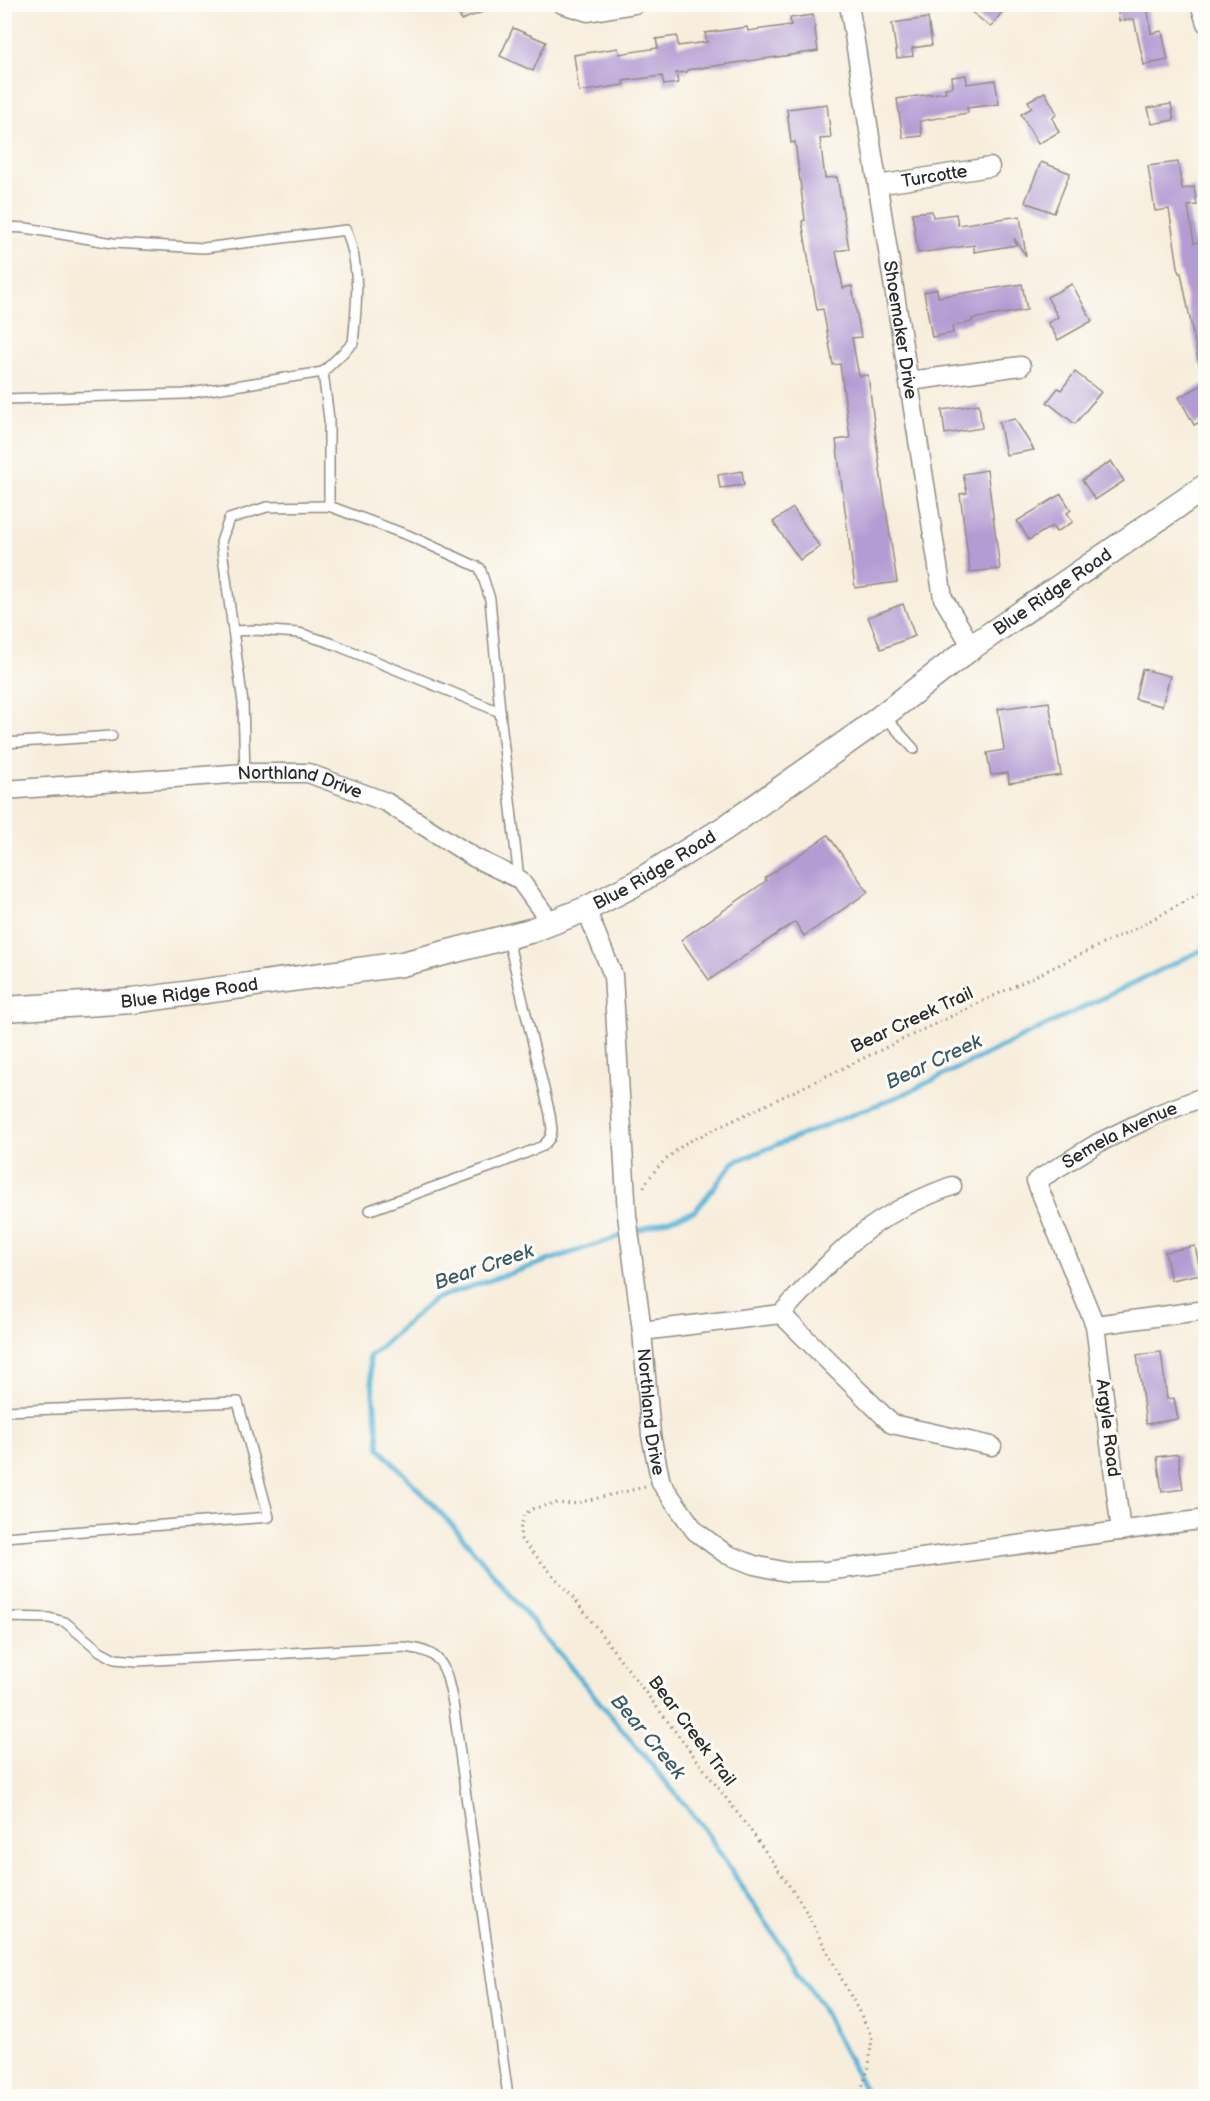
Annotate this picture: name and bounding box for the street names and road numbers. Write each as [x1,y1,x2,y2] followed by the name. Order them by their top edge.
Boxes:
[900,160,969,192] street label: Turcotte
[879,259,922,401] street label: Shoemaker Drive
[989,544,1116,640] street label: Blue Ridge Road
[237,762,366,803] street label: Northland Drive
[590,826,720,914] street label: Blue Ridge Road
[120,973,259,1012] street label: Blue Ridge Road
[848,982,976,1058] street label: Bear Creek Trail
[1058,1097,1181,1173] street label: Semela Avenue
[633,1347,670,1477] street label: Northland Drive
[1092,1378,1124,1478] street label: Argyle Road
[643,1671,741,1791] street label: Bear Creek Trail

